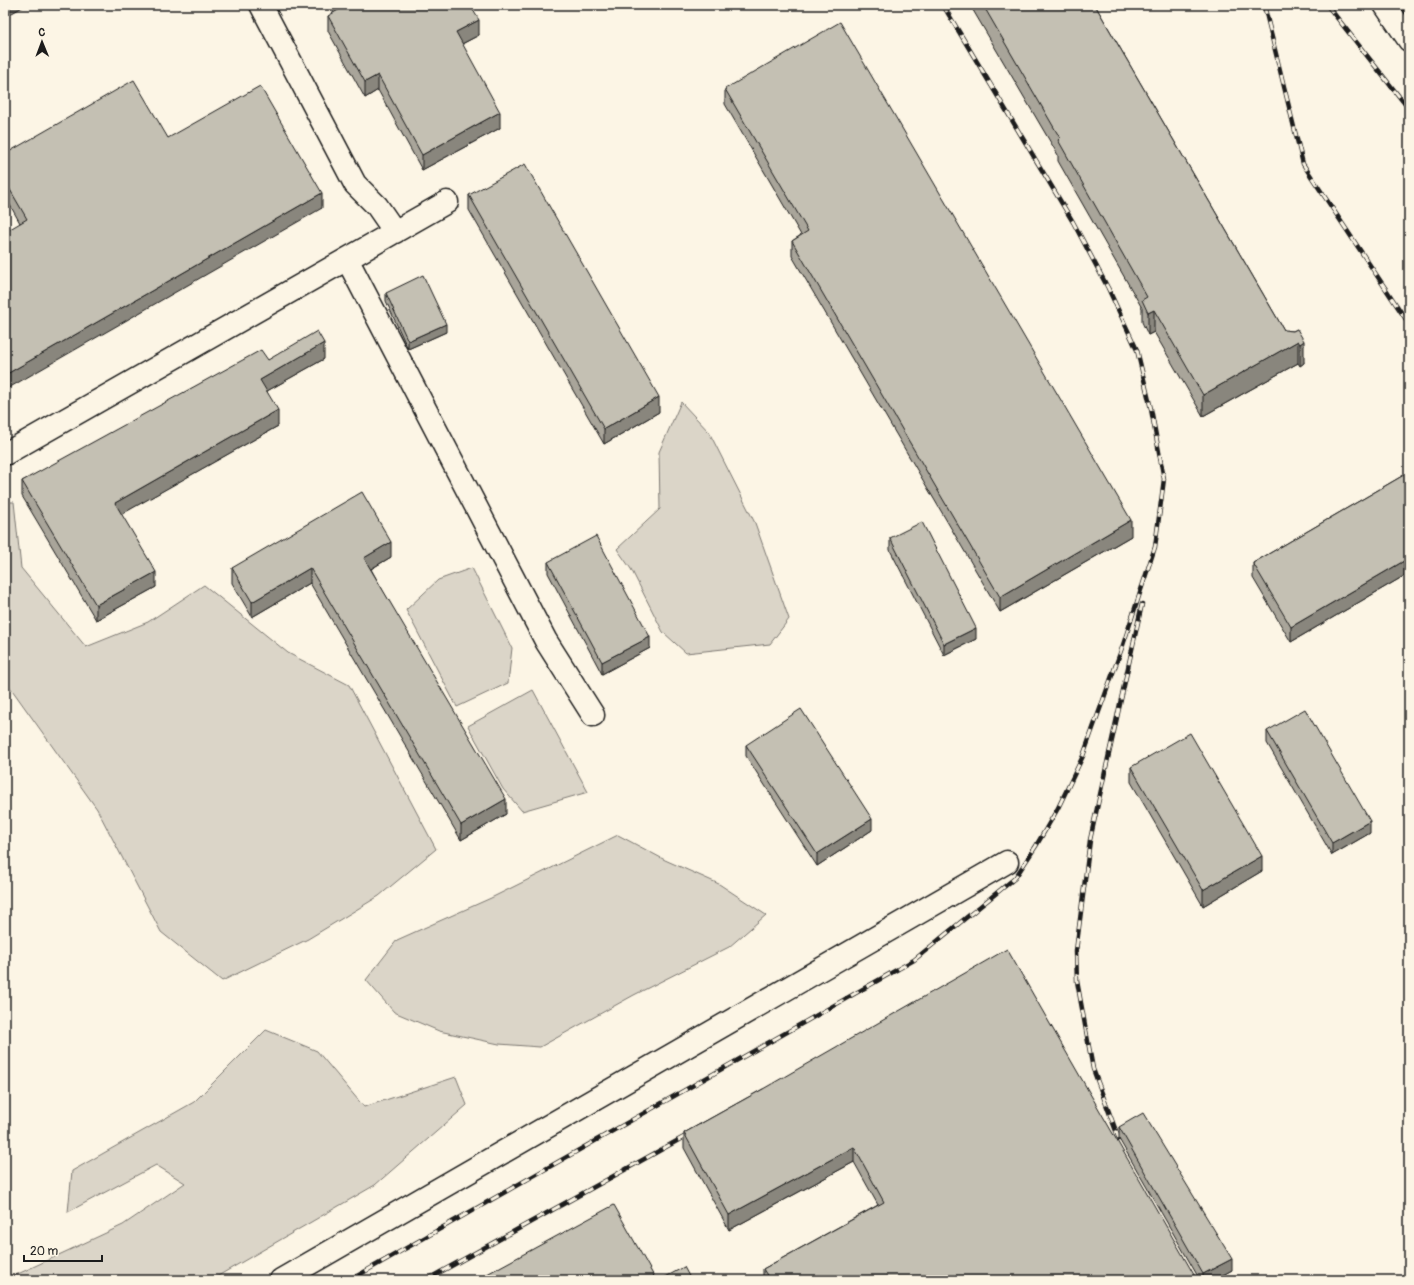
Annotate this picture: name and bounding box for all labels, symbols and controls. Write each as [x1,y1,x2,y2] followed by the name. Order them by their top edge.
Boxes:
[22,22,62,62] north arrow
[38,26,46,39] text: С
[24,1237,102,1263] scale bar
[30,1244,59,1259] text: 20 m

